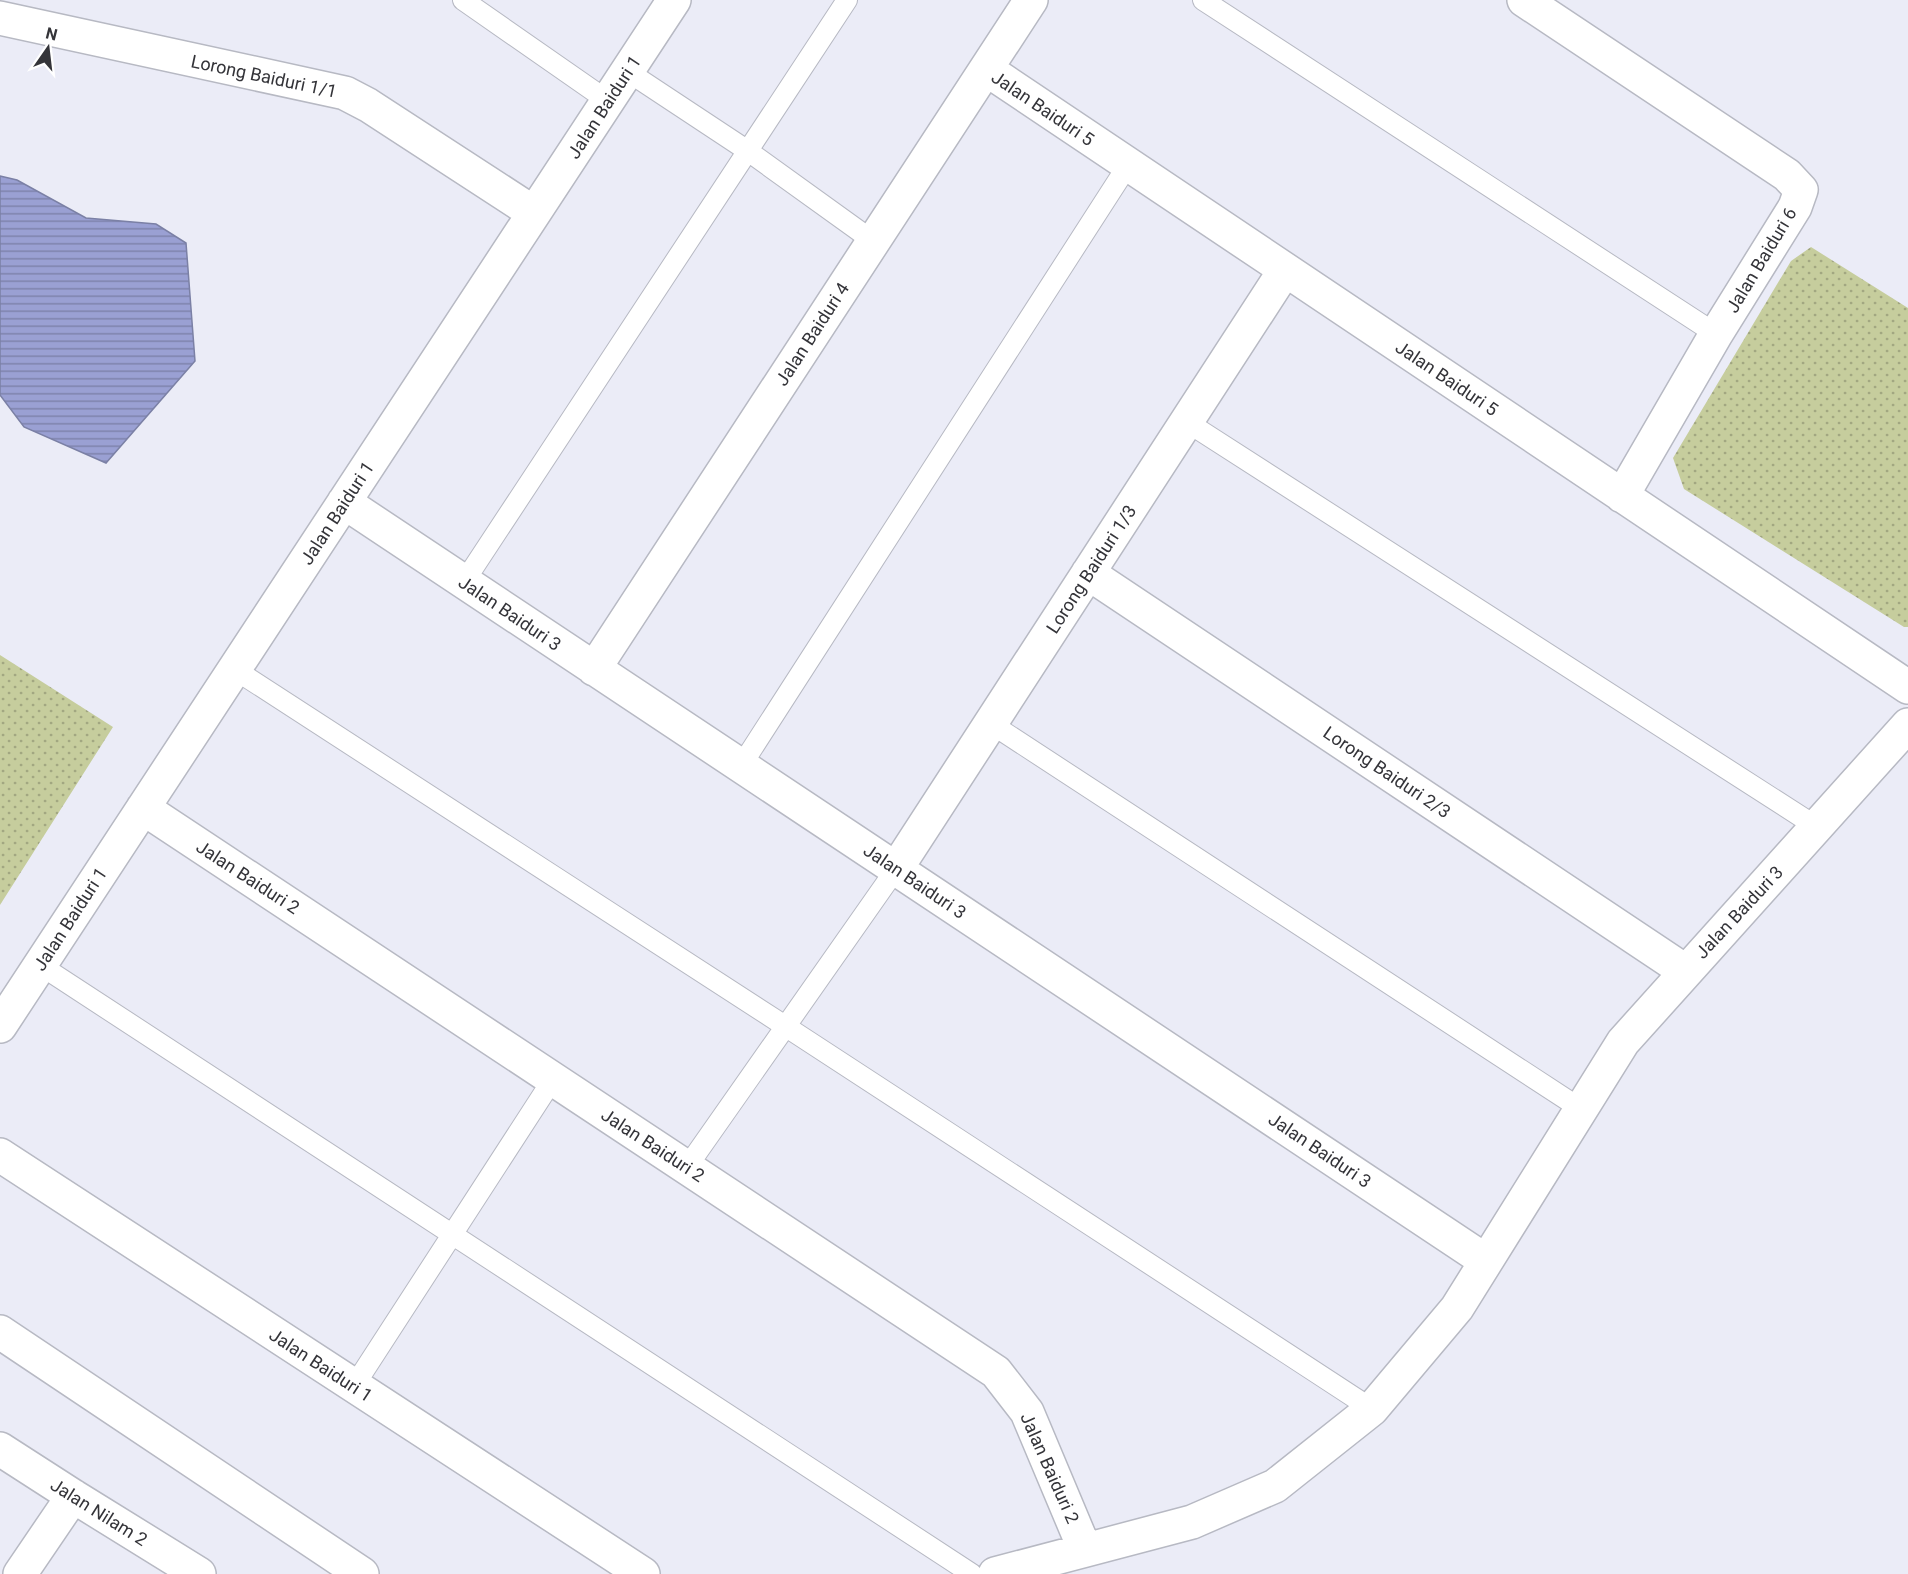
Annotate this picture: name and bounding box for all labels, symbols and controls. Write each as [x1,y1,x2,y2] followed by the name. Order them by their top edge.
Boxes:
[18,18,78,78] north arrow
[44,23,59,45] text: N
[189,50,339,102] street label: Lorong Baiduri 1/1
[563,51,645,163] street label: Jalan Baiduri 1
[988,66,1098,150] street label: Jalan Baiduri 5
[1721,204,1801,316] street label: Jalan Baiduri 6
[771,278,853,390] street label: Jalan Baiduri 4
[1392,336,1502,420] street label: Jalan Baiduri 5
[296,457,378,569] street label: Jalan Baiduri 1
[1042,501,1140,637] street label: Lorong Baiduri 1/3
[455,571,565,655] street label: Jalan Baiduri 3
[1319,722,1455,822] street label: Lorong Baiduri 2/3
[192,836,304,918] street label: Jalan Baiduri 2
[860,839,970,923] street label: Jalan Baiduri 3
[1691,861,1787,963] street label: Jalan Baiduri 3
[29,863,111,975] street label: Jalan Baiduri 1
[597,1104,709,1186] street label: Jalan Baiduri 2
[1265,1108,1375,1192] street label: Jalan Baiduri 3
[265,1324,377,1406] street label: Jalan Baiduri 1
[1016,1409,1084,1527] street label: Jalan Baiduri 2
[47,1474,151,1550] street label: Jalan Nilam 2

